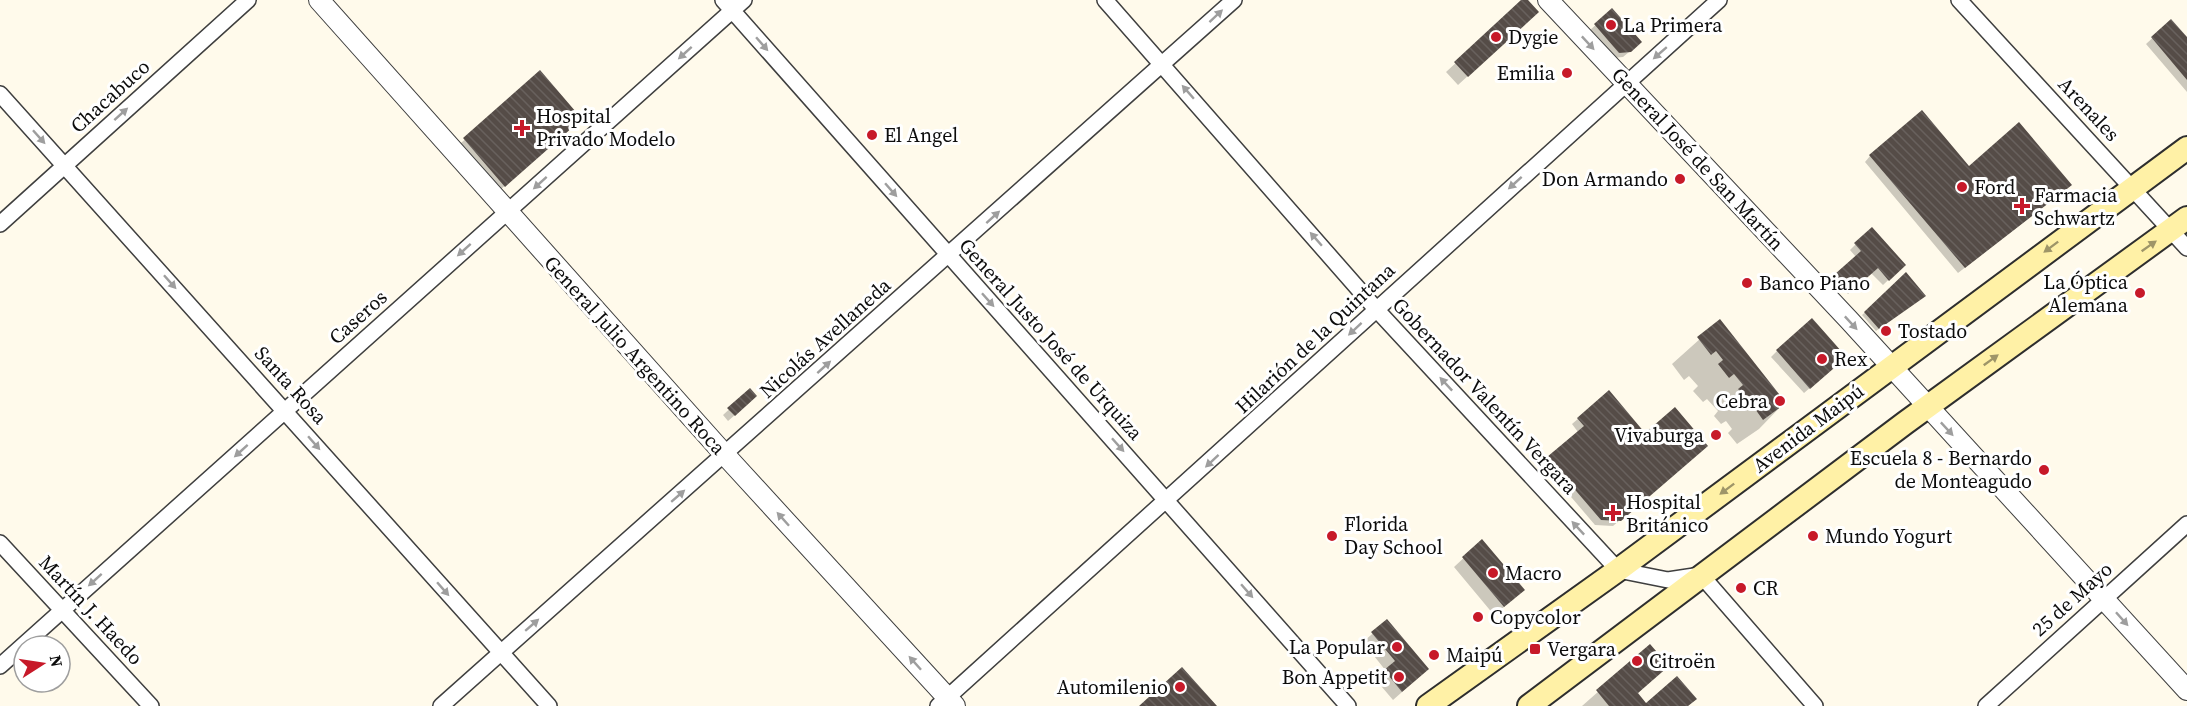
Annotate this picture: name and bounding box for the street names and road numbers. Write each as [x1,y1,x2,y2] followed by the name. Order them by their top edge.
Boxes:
[64,53,156,139] street label: Chacabuco
[1605,61,1791,257] street label: General José de San Martín
[2052,71,2126,147] street label: Arenales
[953,232,1150,447] street label: General Justo José de Urquiza
[538,249,733,461] street label: General Julio Argentino Roca
[1229,256,1402,420] street label: Hilarión de la Quintana
[753,271,897,405] street label: Nicolás Avellaneda
[323,283,393,351] street label: Caseros
[1386,292,1584,501] street label: Gobernador Valentín Vergara
[248,340,334,431] street label: Santa Rosa
[1747,377,1869,479] street label: Avenida Maipú
[33,549,149,671] street label: Martín J. Haedo
[2026,555,2118,643] street label: 25 de Mayo

